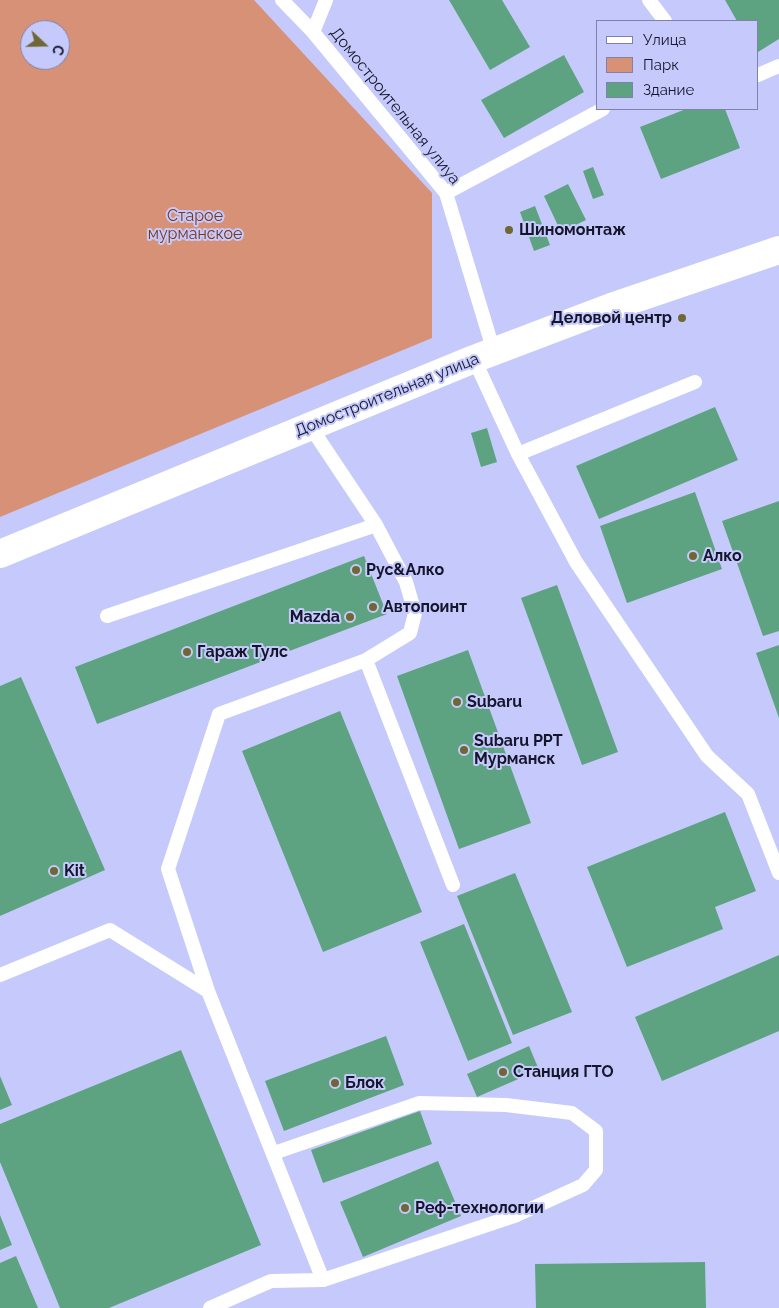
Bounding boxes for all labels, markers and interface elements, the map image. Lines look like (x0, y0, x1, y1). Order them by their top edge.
north arrow (20, 20, 70, 70)
legend (596, 20, 759, 110)
street label: Домостроительная улиуа (326, 24, 464, 188)
text: Улица (643, 31, 687, 49)
text: С (49, 43, 67, 57)
text: Парк (643, 56, 679, 74)
text: Здание (643, 81, 694, 99)
park label: Старое мурманское (148, 206, 242, 244)
place label: Шиномонтаж (519, 220, 626, 240)
marker: Шиномонтаж (503, 224, 515, 236)
place label: Деловой центр (551, 308, 672, 328)
marker: Деловой центр (676, 312, 688, 324)
street label: Домостроительная улица (292, 349, 482, 441)
place label: Алко (703, 546, 742, 566)
marker: Алко (687, 550, 699, 562)
place label: Рус&Алко (366, 560, 444, 580)
marker: Рус&Алко (350, 564, 362, 576)
place label: Автопоинт (383, 597, 467, 617)
marker: Автопоинт (367, 601, 379, 613)
place label: Mazda (290, 607, 340, 627)
marker: Mazda (344, 611, 356, 623)
place label: Гараж Тулс (197, 642, 288, 662)
marker: Гараж Тулс (181, 646, 193, 658)
place label: Subaru (467, 692, 522, 712)
marker: Subaru (451, 696, 463, 708)
place label: Subaru РРТ Мурманск (474, 731, 563, 769)
marker: Subaru РРТ Мурманск (458, 744, 470, 756)
place label: Kit (64, 861, 85, 881)
marker: Kit (48, 865, 60, 877)
place label: Станция ГТО (513, 1062, 613, 1082)
marker: Станция ГТО (497, 1066, 509, 1078)
place label: Блок (345, 1073, 384, 1093)
marker: Блок (329, 1077, 341, 1089)
place label: Реф-технологии (415, 1198, 544, 1218)
marker: Реф-технологии (399, 1202, 411, 1214)

